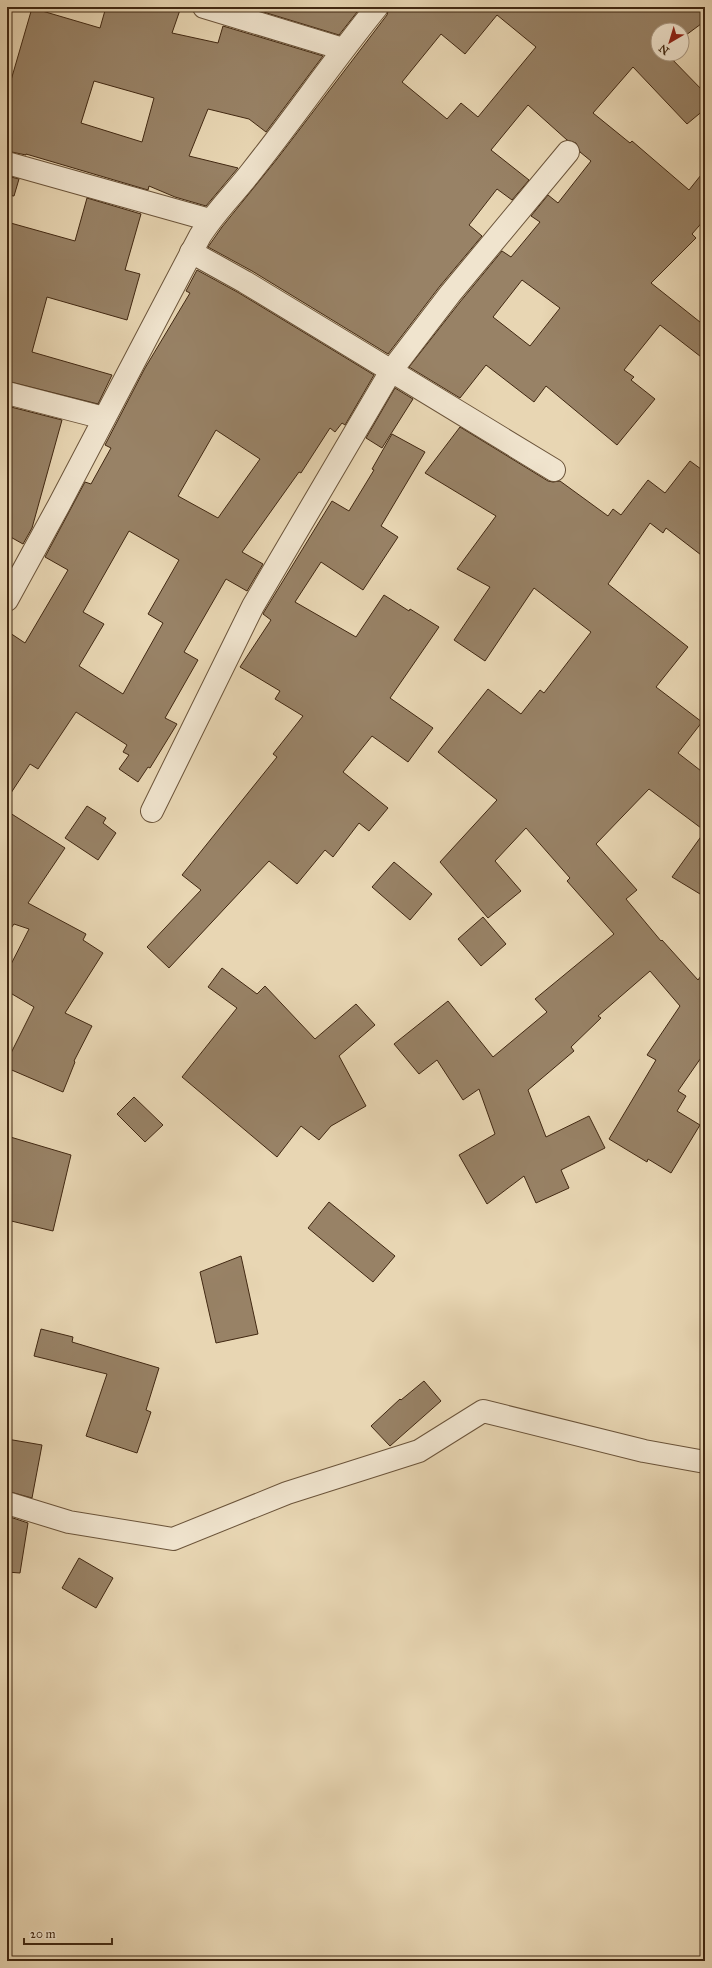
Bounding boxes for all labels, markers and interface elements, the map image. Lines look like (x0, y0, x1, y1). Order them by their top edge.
north arrow (650, 22, 690, 62)
text: N (656, 41, 672, 57)
scale bar (24, 1920, 112, 1946)
text: 20 m (30, 1927, 56, 1941)

